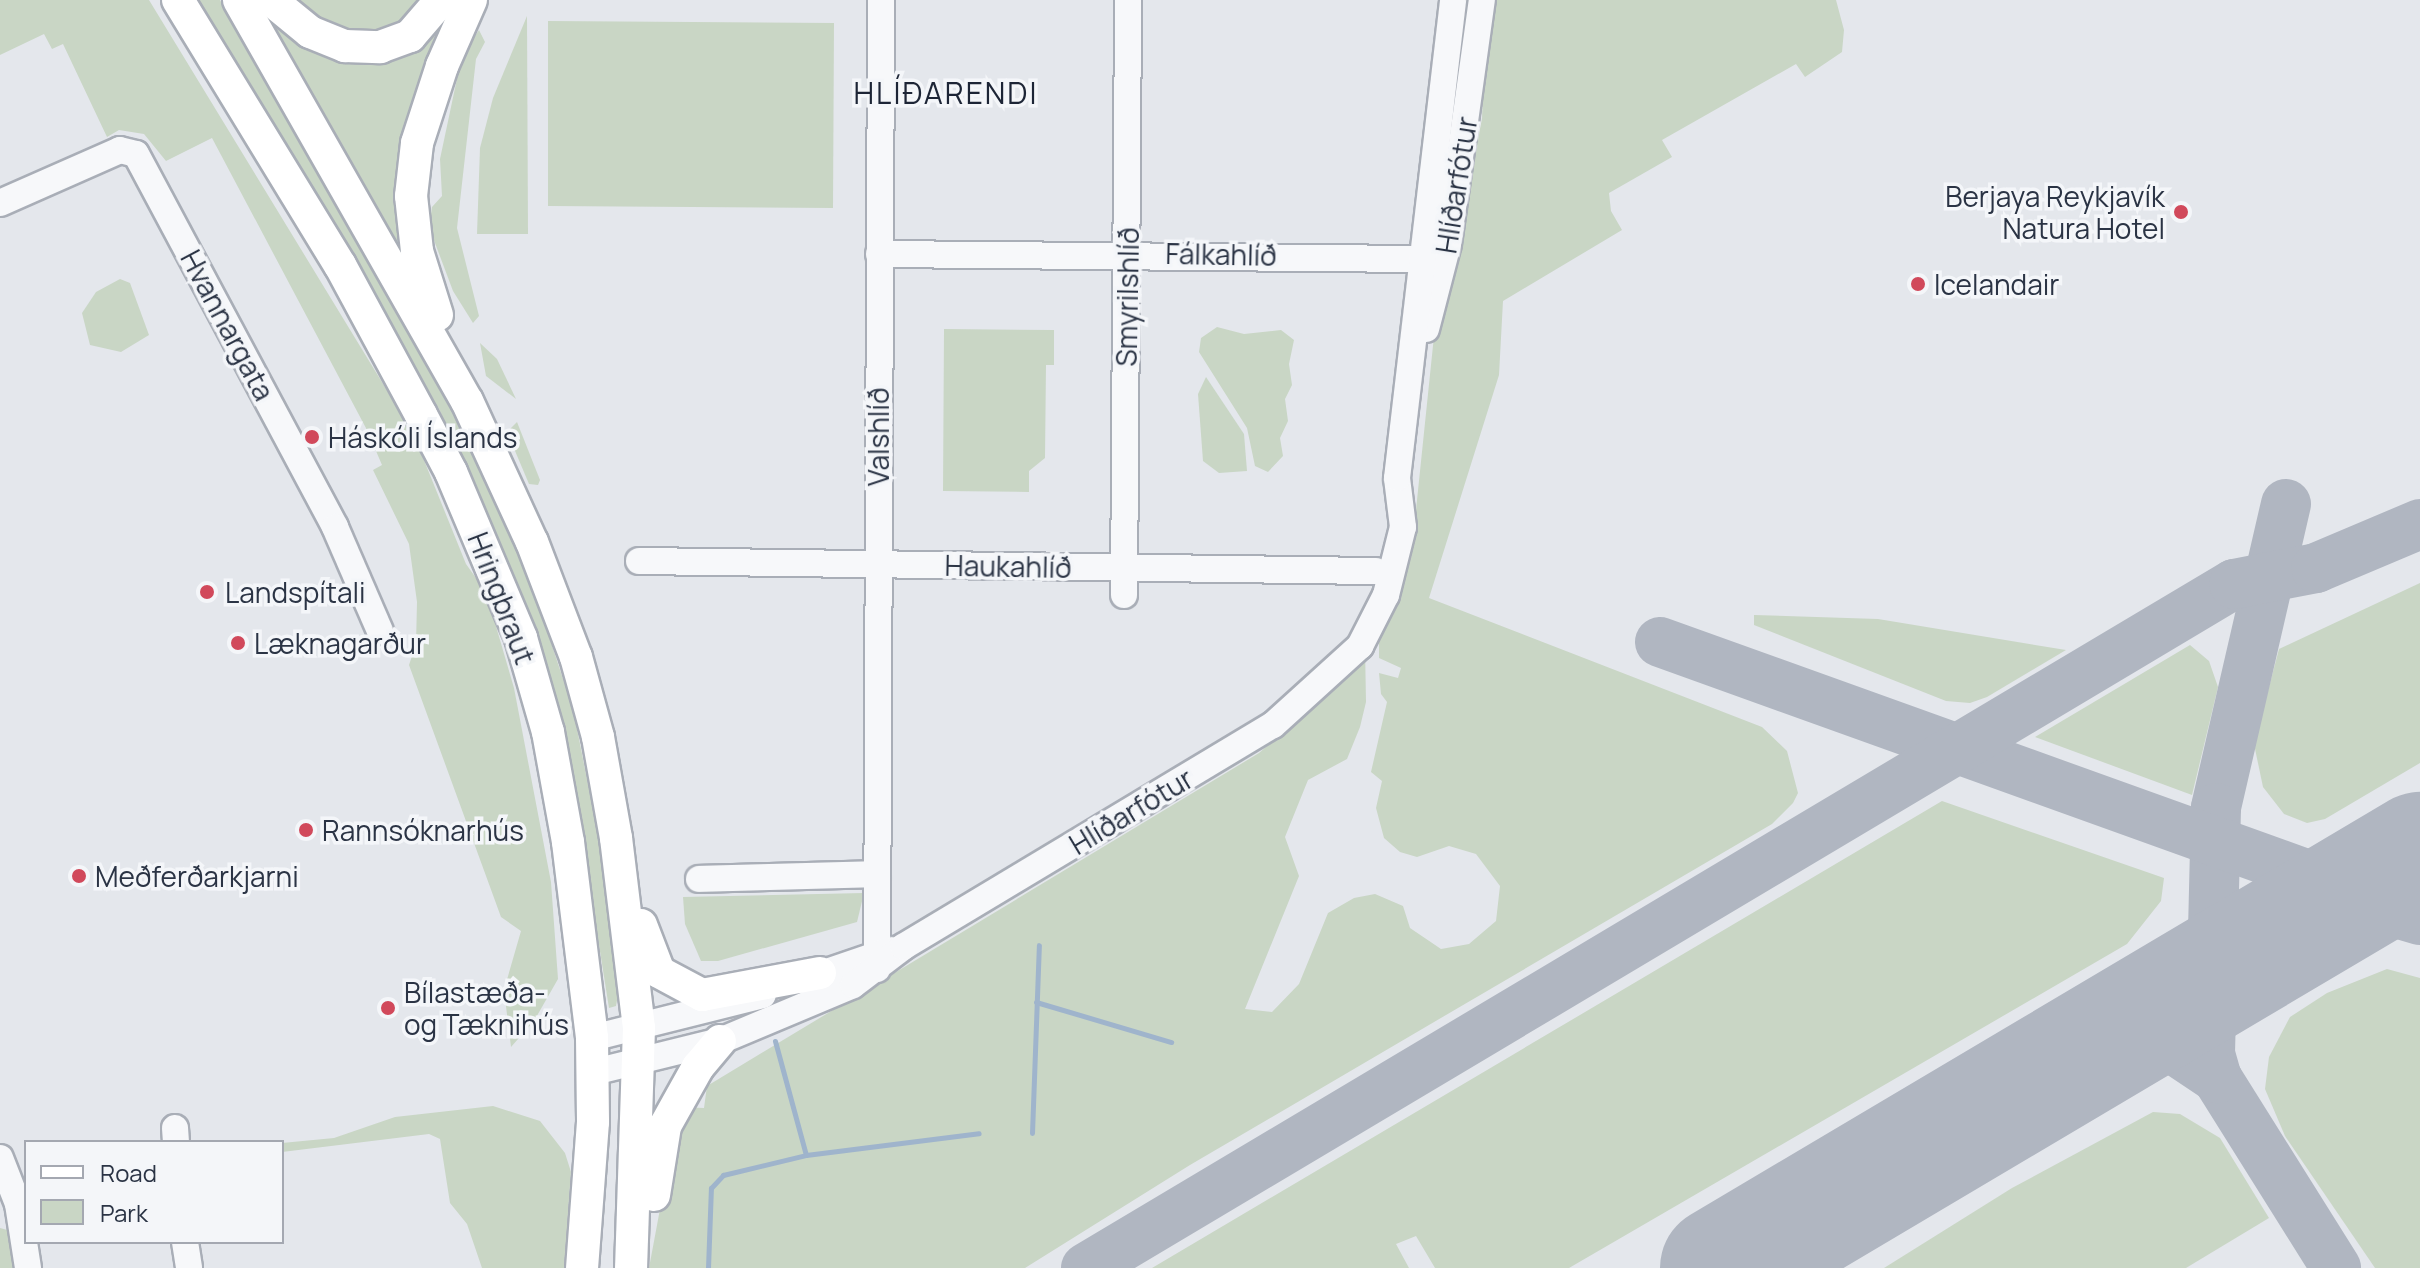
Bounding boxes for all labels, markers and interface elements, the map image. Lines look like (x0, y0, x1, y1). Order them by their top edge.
district label: HLÍÐARENDI (854, 75, 1038, 111)
street label: Hlíðarfótur (1429, 114, 1483, 256)
place label: Berjaya Reykjavík Natura Hotel (1945, 179, 2165, 245)
marker: Berjaya Reykjavík Natura Hotel (2172, 203, 2190, 221)
street label: Smyrilshlíð (1109, 227, 1145, 367)
street label: Fálkahlíð (1165, 236, 1277, 272)
street label: Hvannargata (174, 244, 282, 406)
place label: Icelandair (1934, 267, 2059, 301)
marker: Icelandair (1909, 275, 1927, 293)
street label: Valshlíð (861, 388, 895, 486)
place label: Háskóli Íslands (328, 420, 517, 454)
marker: Háskóli Íslands (303, 428, 321, 446)
street label: Hringbraut (461, 527, 543, 669)
street label: Haukahlíð (944, 548, 1072, 584)
place label: Landspítali (225, 575, 366, 609)
marker: Landspítali (196, 581, 218, 603)
place label: Læknagarður (254, 626, 426, 660)
marker: Læknagarður (229, 634, 247, 652)
street label: Hlíðarfótur (1063, 761, 1199, 861)
place label: Rannsóknarhús (322, 813, 524, 847)
marker: Rannsóknarhús (297, 821, 315, 839)
place label: Meðferðarkjarni (95, 859, 299, 893)
marker: Meðferðarkjarni (70, 867, 88, 885)
place label: Bílastæða- og Tæknihús (404, 975, 569, 1041)
marker: Bílastæða- og Tæknihús (379, 999, 397, 1017)
legend (24, 1140, 284, 1244)
text: Road (100, 1156, 157, 1189)
text: Park (100, 1196, 148, 1229)

